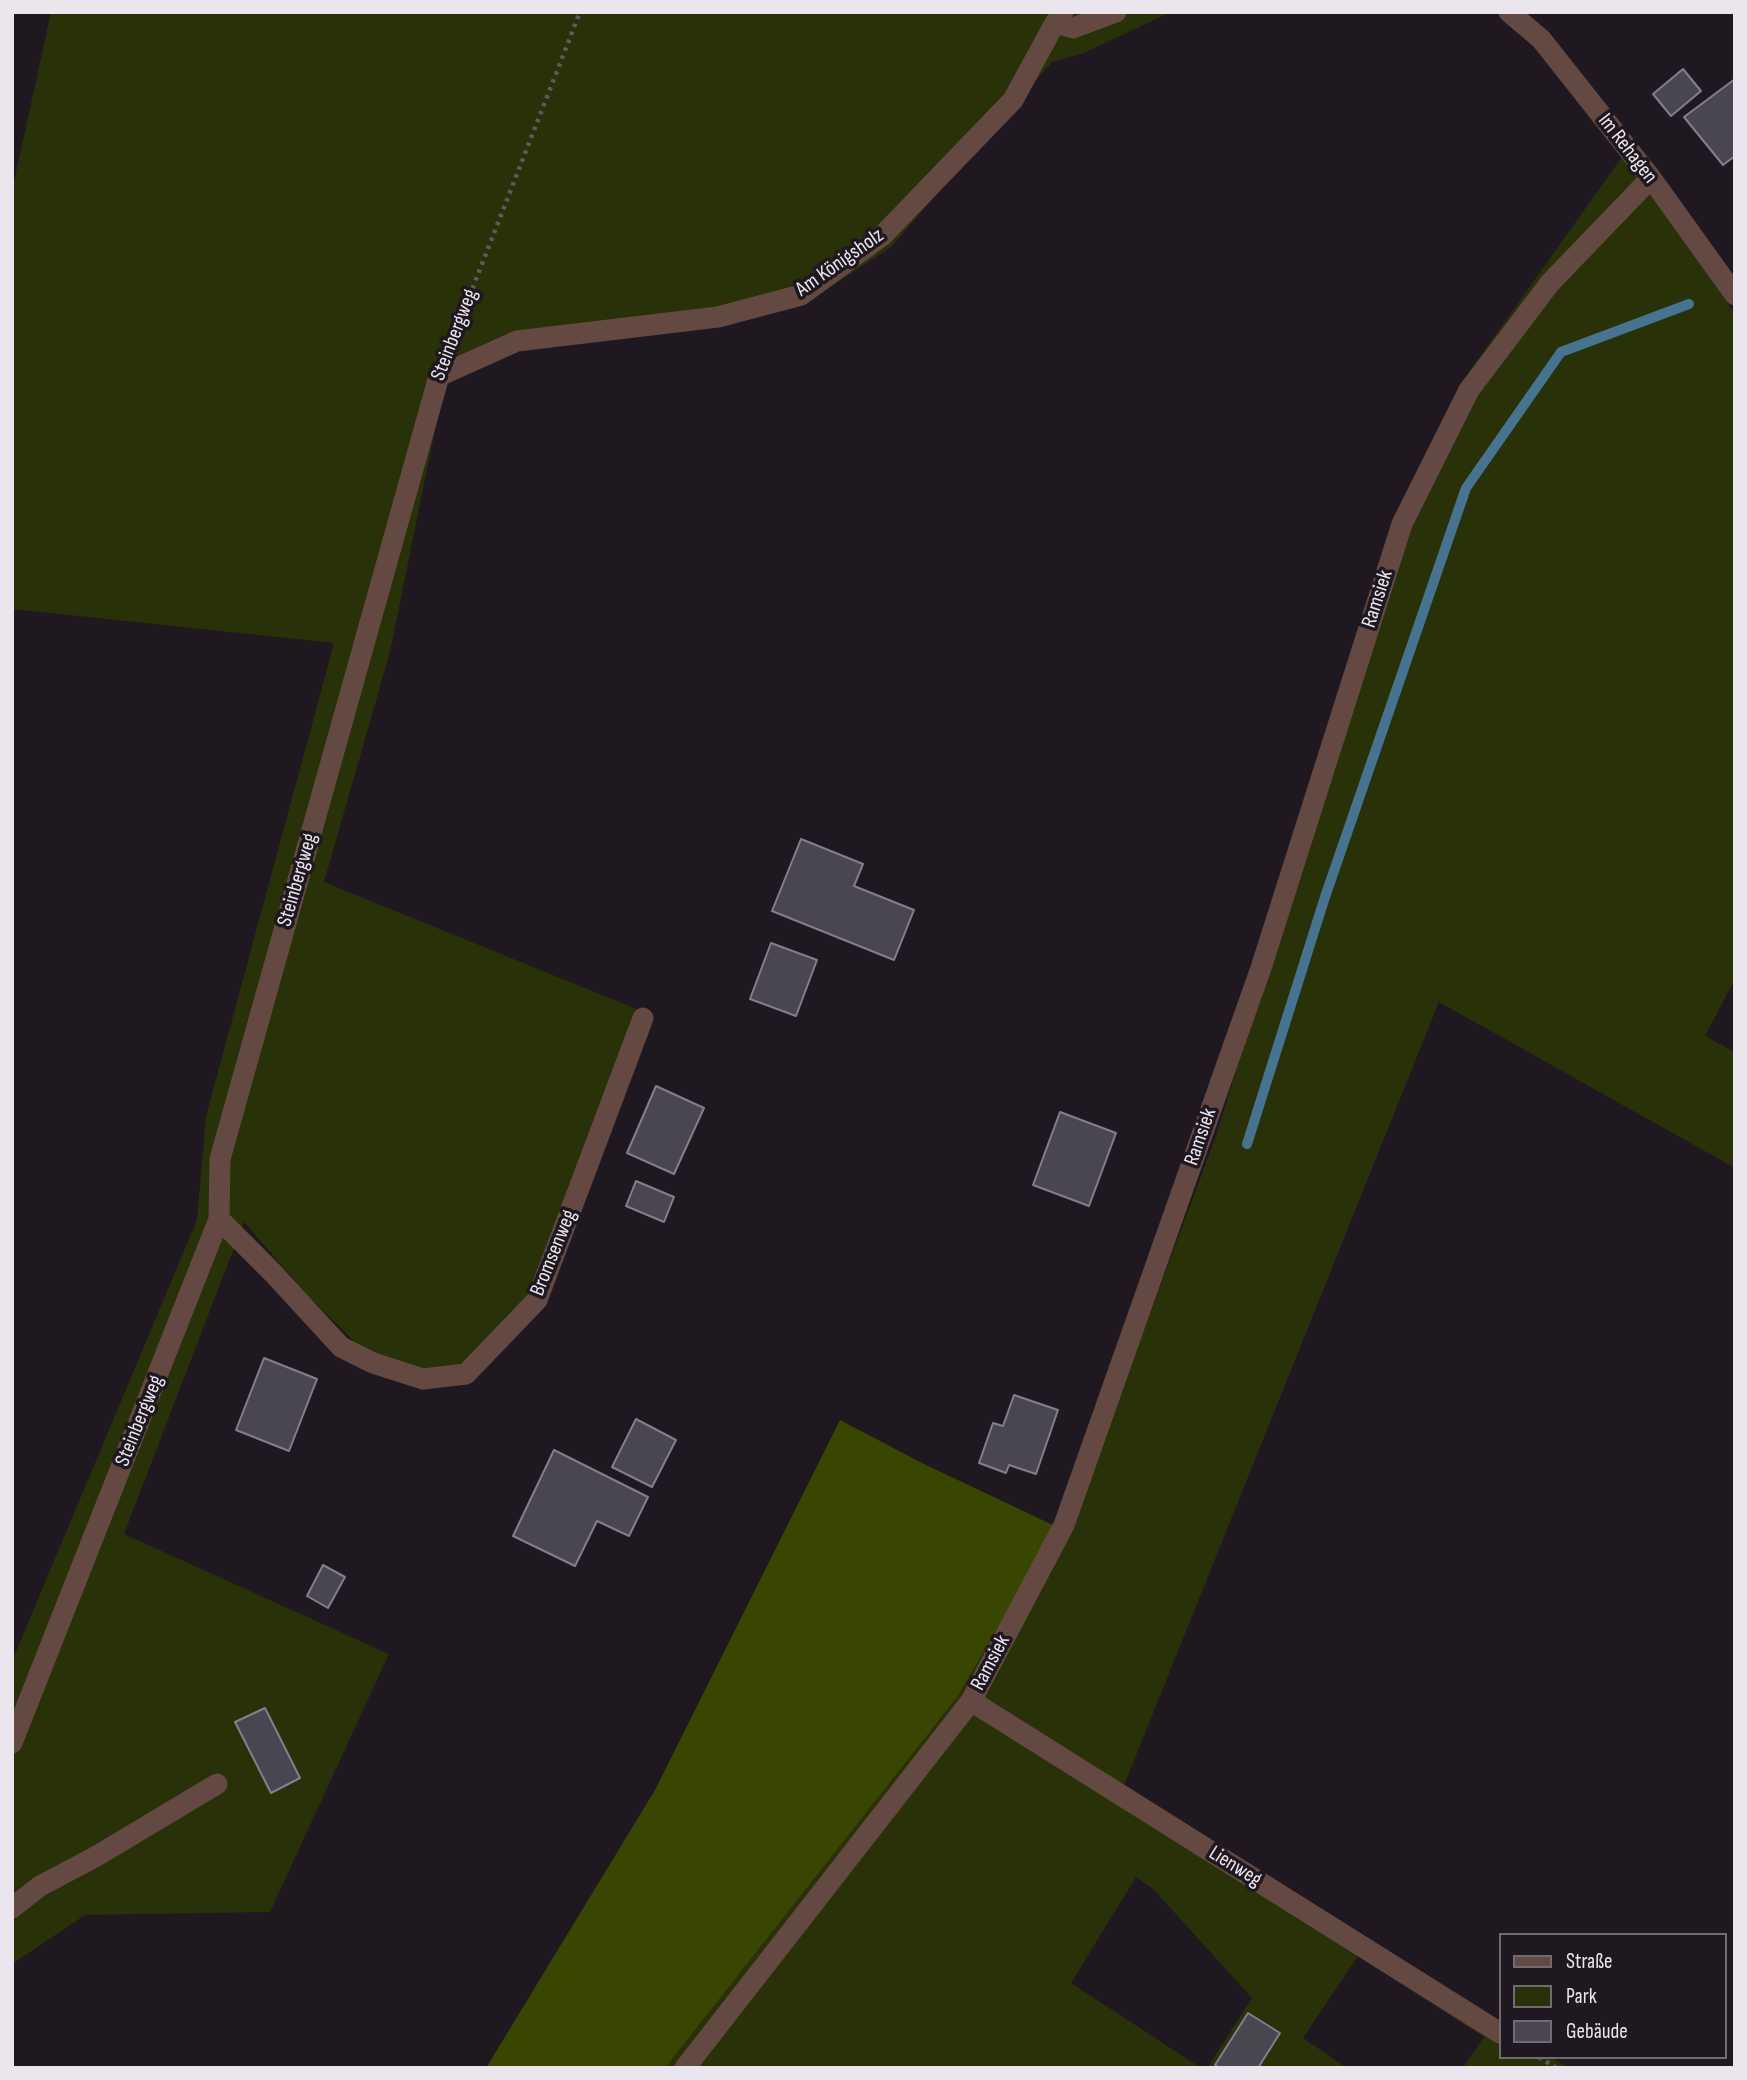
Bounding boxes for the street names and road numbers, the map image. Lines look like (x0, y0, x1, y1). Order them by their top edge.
street label: Im Rehagen (1592, 109, 1662, 189)
street label: Am Königsholz (791, 223, 889, 303)
street label: Steinbergweg (426, 286, 484, 384)
street label: Ramsiek (1357, 567, 1399, 631)
street label: Steinbergweg (273, 830, 323, 930)
street label: Ramsiek (1179, 1105, 1223, 1169)
street label: Bromsenweg (525, 1206, 583, 1300)
street label: Steinbergweg (110, 1372, 170, 1470)
street label: Ramsiek (966, 1631, 1016, 1695)
street label: Lienweg (1204, 1841, 1266, 1893)

